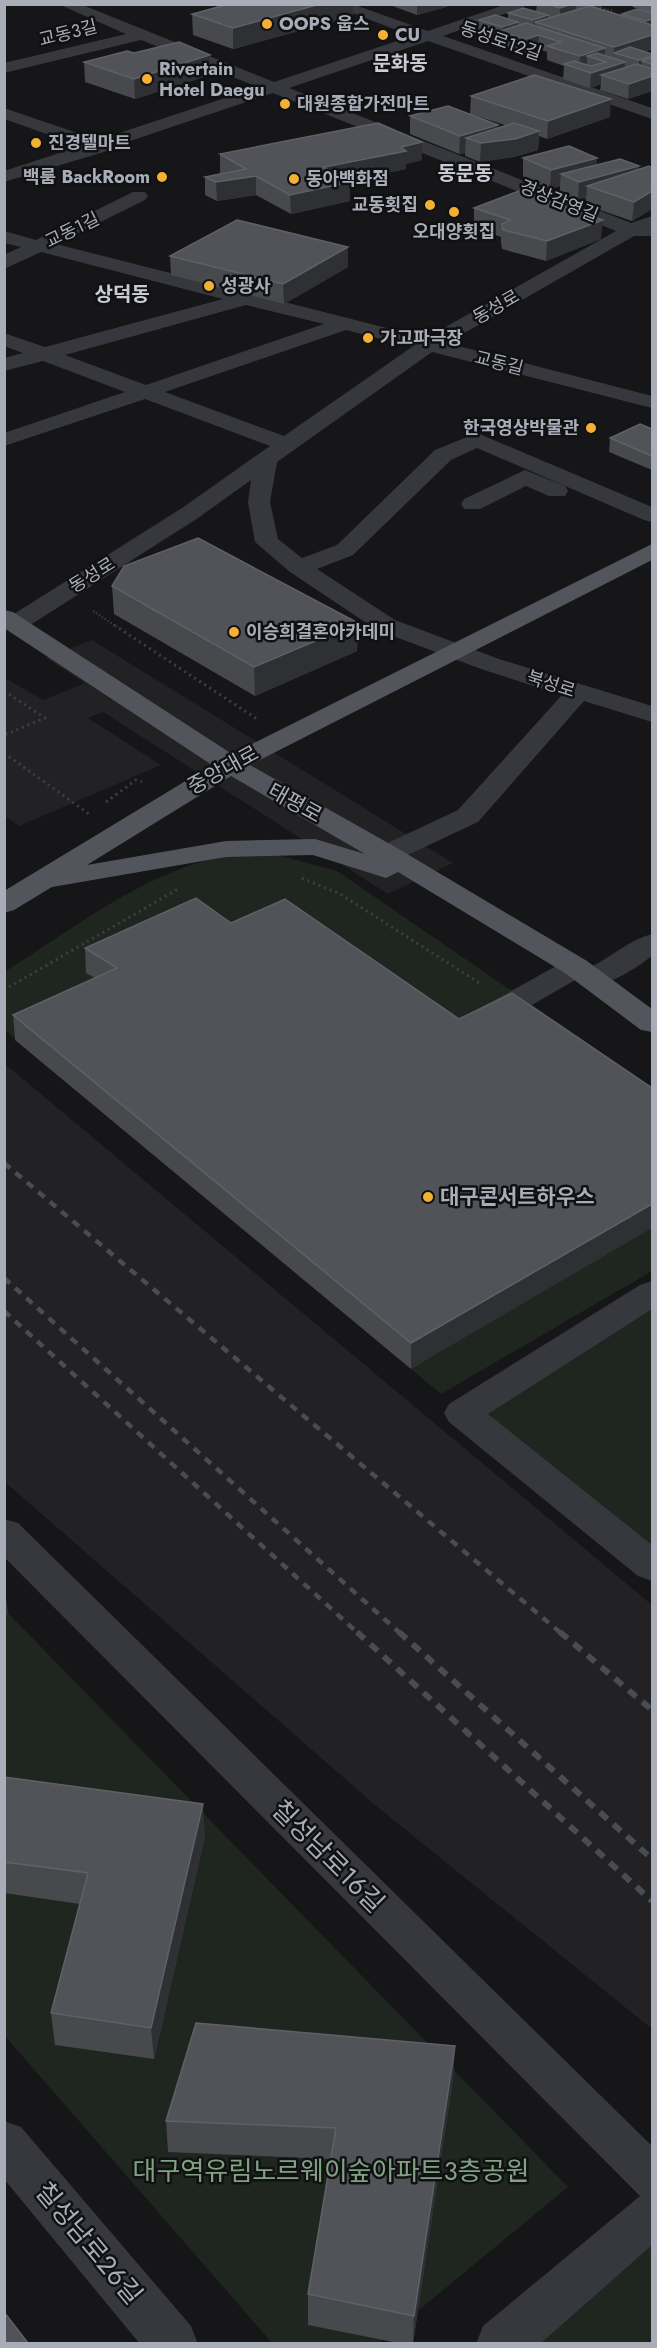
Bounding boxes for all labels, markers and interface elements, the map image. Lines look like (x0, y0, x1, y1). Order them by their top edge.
place label: OOPS 웁스 (279, 11, 370, 37)
street label: 교동3길 (36, 13, 100, 53)
street label: 동성로12길 (457, 15, 545, 67)
marker: OOPS 웁스 (260, 17, 274, 31)
place label: CU (395, 22, 420, 48)
marker: CU (376, 28, 390, 42)
district label: 문화동 (372, 49, 428, 78)
place label: Rivertain Hotel Daegu (159, 56, 265, 103)
marker: Rivertain Hotel Daegu (140, 72, 154, 86)
place label: 대원종합가전마트 (297, 91, 429, 117)
marker: 대원종합가전마트 (278, 97, 292, 111)
place label: 진경텔마트 (48, 130, 131, 156)
marker: 진경텔마트 (29, 136, 43, 150)
district label: 동문동 (437, 159, 493, 188)
place label: 백룸 BackRoom (23, 164, 150, 190)
place label: 동아백화점 (306, 166, 389, 192)
marker: 백룸 BackRoom (155, 170, 169, 184)
marker: 동아백화점 (287, 172, 301, 186)
street label: 경상감영길 (516, 173, 602, 229)
place label: 교동횟집 (352, 192, 418, 218)
marker: 교동횟집 (423, 198, 437, 212)
marker: 오대양횟집 (447, 205, 461, 219)
street label: 교동1길 (40, 206, 104, 254)
place label: 오대양횟집 (413, 219, 495, 245)
place label: 성광사 (221, 273, 271, 299)
marker: 성광사 (202, 279, 216, 293)
district label: 상덕동 (94, 280, 150, 309)
street label: 동성로 (468, 283, 524, 331)
place label: 가고파극장 (380, 325, 463, 351)
marker: 가고파극장 (361, 331, 375, 345)
street label: 교동길 (472, 344, 526, 382)
place label: 한국영상박물관 (463, 415, 579, 441)
marker: 한국영상박물관 (584, 421, 598, 435)
street label: 동성로 (64, 551, 120, 599)
place label: 이승희결혼아카데미 (246, 619, 395, 645)
marker: 이승희결혼아카데미 (227, 625, 241, 639)
street label: 북성로 (523, 664, 579, 704)
street label: 중앙대로 (182, 738, 264, 802)
street label: 태평로 (262, 776, 328, 830)
place label: 대구콘서트하우스 (440, 1182, 595, 1212)
marker: 대구콘서트하우스 (421, 1190, 435, 1204)
street label: 칠성남로16길 (263, 1791, 393, 1921)
park label: 대구역유림노르웨이숲아파트3층공원 (133, 2152, 529, 2190)
street label: 칠성남로26길 (26, 2174, 152, 2312)

